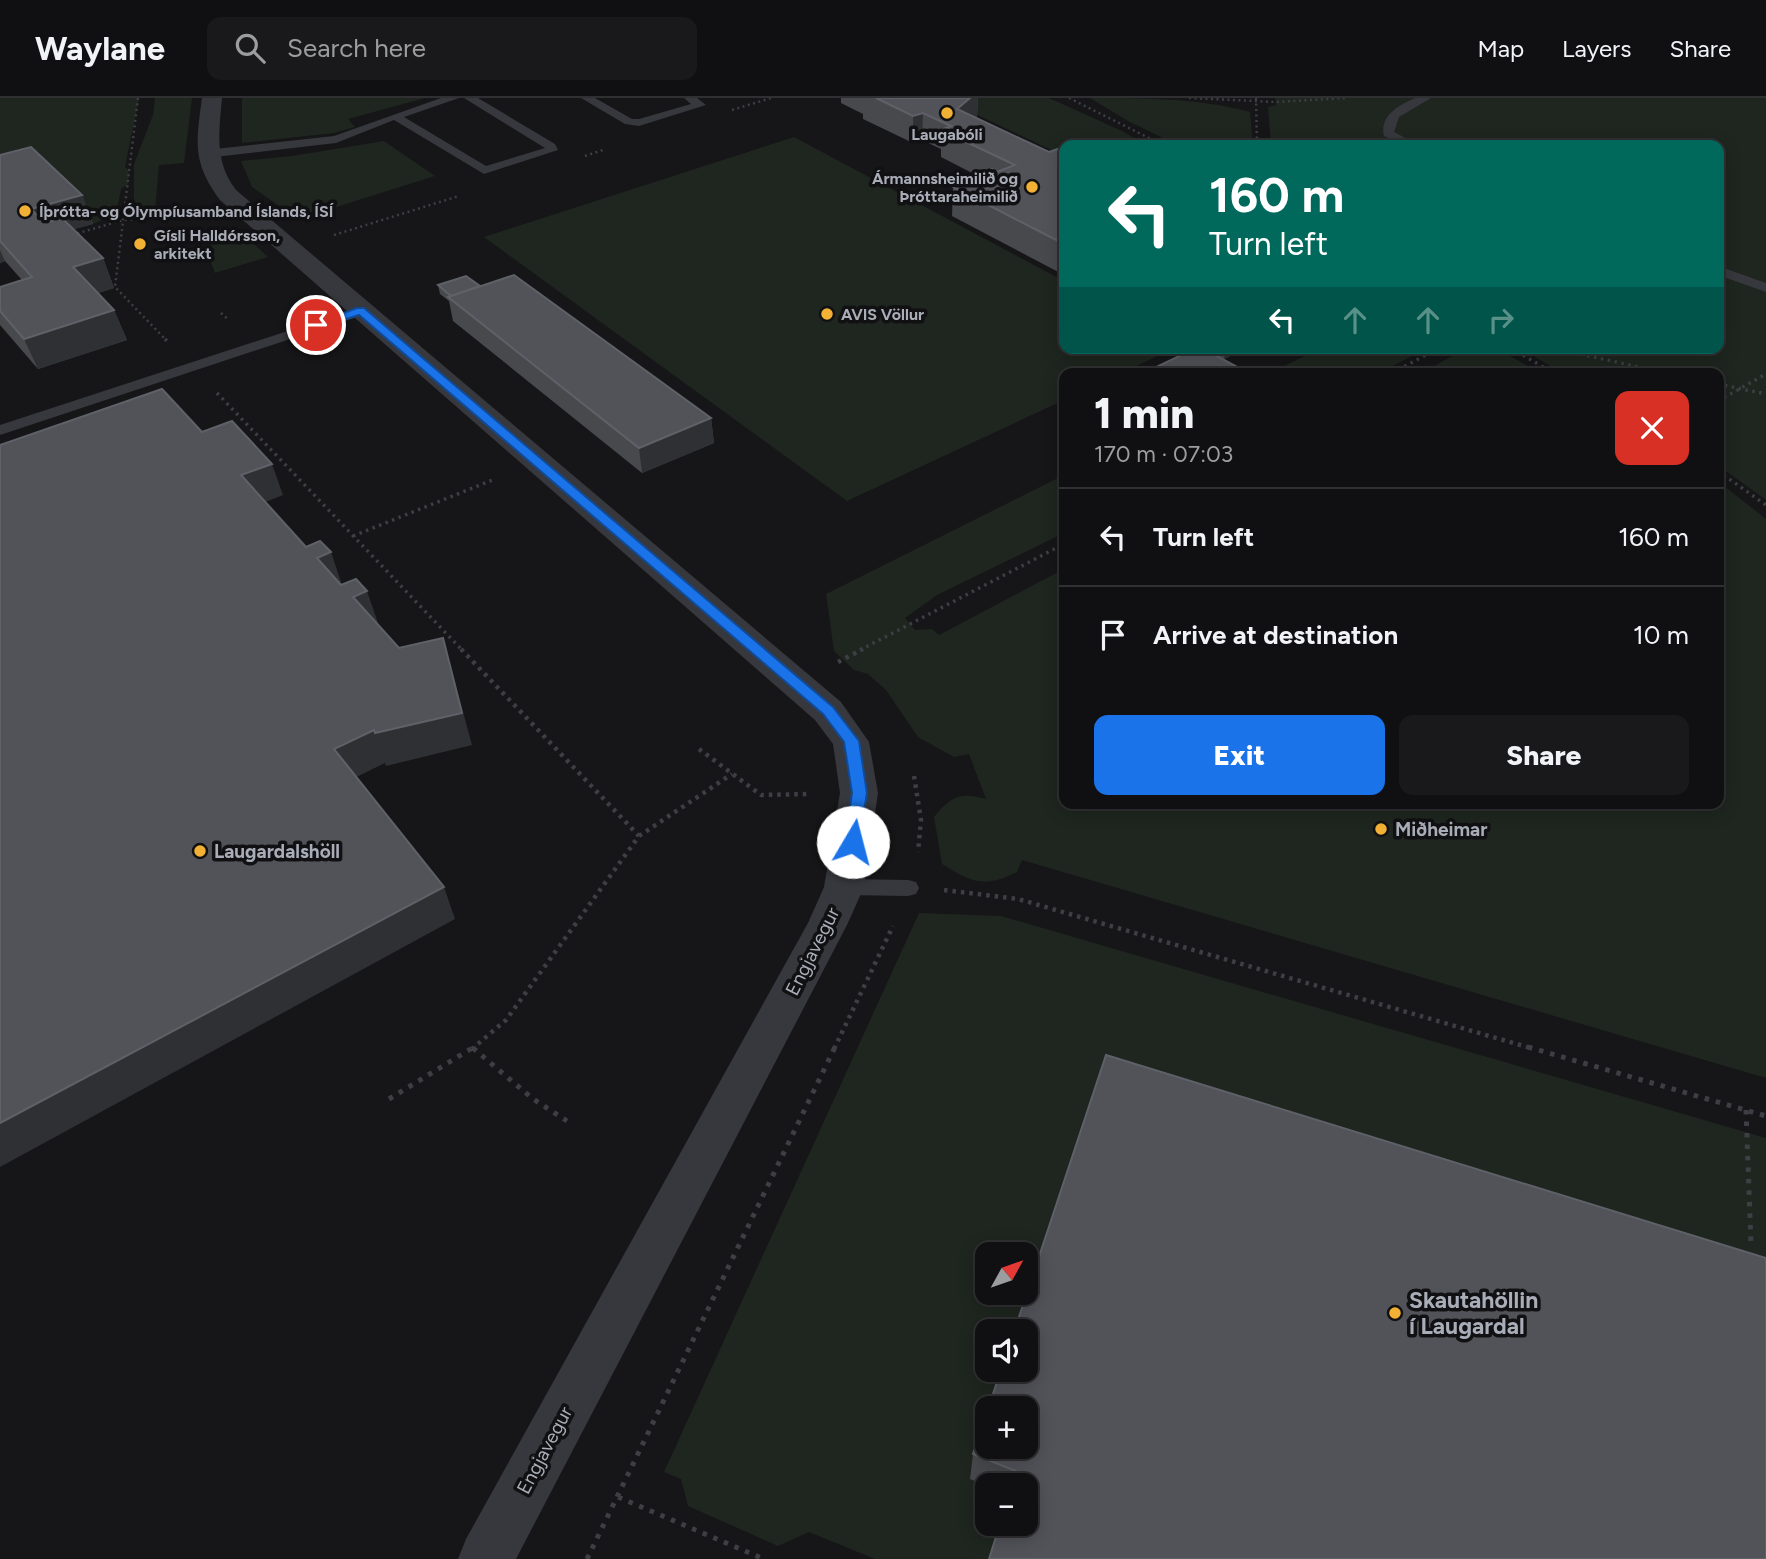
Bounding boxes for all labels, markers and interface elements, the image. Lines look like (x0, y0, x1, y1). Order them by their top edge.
search box (207, 17, 697, 80)
text: Waylane (35, 29, 165, 68)
icon: search (231, 29, 269, 67)
text: Search here (287, 32, 426, 64)
text: Map (1477, 34, 1524, 63)
text: Layers (1562, 34, 1631, 63)
text: Share (1669, 34, 1731, 63)
marker: Laugabóli (939, 105, 955, 121)
place label: Laugabóli (911, 125, 983, 144)
text: 160 m (1209, 165, 1344, 224)
icon: left (1094, 168, 1185, 259)
place label: Ármannsheimilið og Þróttaraheimilið (872, 169, 1018, 206)
marker: Ármannsheimilið og Þróttaraheimilið (1024, 179, 1040, 195)
place label: Íþrótta- og Ólympíusamband Íslands, ÍSÍ (39, 202, 335, 221)
marker: Íþrótta- og Ólympíusamband Íslands, ÍSÍ (17, 203, 33, 219)
text: Turn left (1209, 225, 1328, 263)
place label: Gísli Halldórsson, arkitekt (154, 226, 280, 263)
marker: Gísli Halldórsson, arkitekt (132, 236, 148, 252)
pin (286, 295, 346, 355)
icon: left (1263, 301, 1301, 339)
icon: ahead (1336, 301, 1374, 339)
icon: ahead (1409, 301, 1447, 339)
icon: right (1482, 301, 1520, 339)
place label: AVIS Völlur (841, 305, 924, 324)
icon: arrive (297, 306, 335, 344)
marker: AVIS Völlur (819, 306, 835, 322)
text: 1 min (1094, 388, 1194, 439)
button: close (1615, 391, 1689, 465)
text: 170 m · 07:03 (1094, 440, 1233, 468)
icon: left (1094, 518, 1132, 556)
text: Turn left (1153, 521, 1254, 553)
text: 160 m (1618, 521, 1689, 553)
icon: arrive (1094, 616, 1132, 654)
text: Arrive at destination (1153, 619, 1398, 651)
text: 10 m (1633, 619, 1689, 651)
button: Exit (1094, 715, 1385, 795)
button: Share (1399, 715, 1689, 795)
position arrow (816, 805, 890, 879)
place label: Miðheimar (1395, 818, 1487, 841)
marker: Miðheimar (1373, 821, 1389, 837)
place label: Laugardalshöll (214, 840, 340, 863)
marker: Laugardalshöll (192, 843, 208, 859)
street label: Engjavegur (780, 903, 845, 999)
north arrow (975, 1242, 1038, 1306)
map controls (975, 1242, 1038, 1536)
place label: Skautahöllin í Laugardal (1409, 1286, 1538, 1340)
marker: Skautahöllin í Laugardal (1387, 1305, 1403, 1321)
button: sound (975, 1319, 1038, 1382)
button: + (975, 1396, 1038, 1459)
street label: Engjavegur (512, 1402, 577, 1498)
button: − (975, 1473, 1038, 1536)

